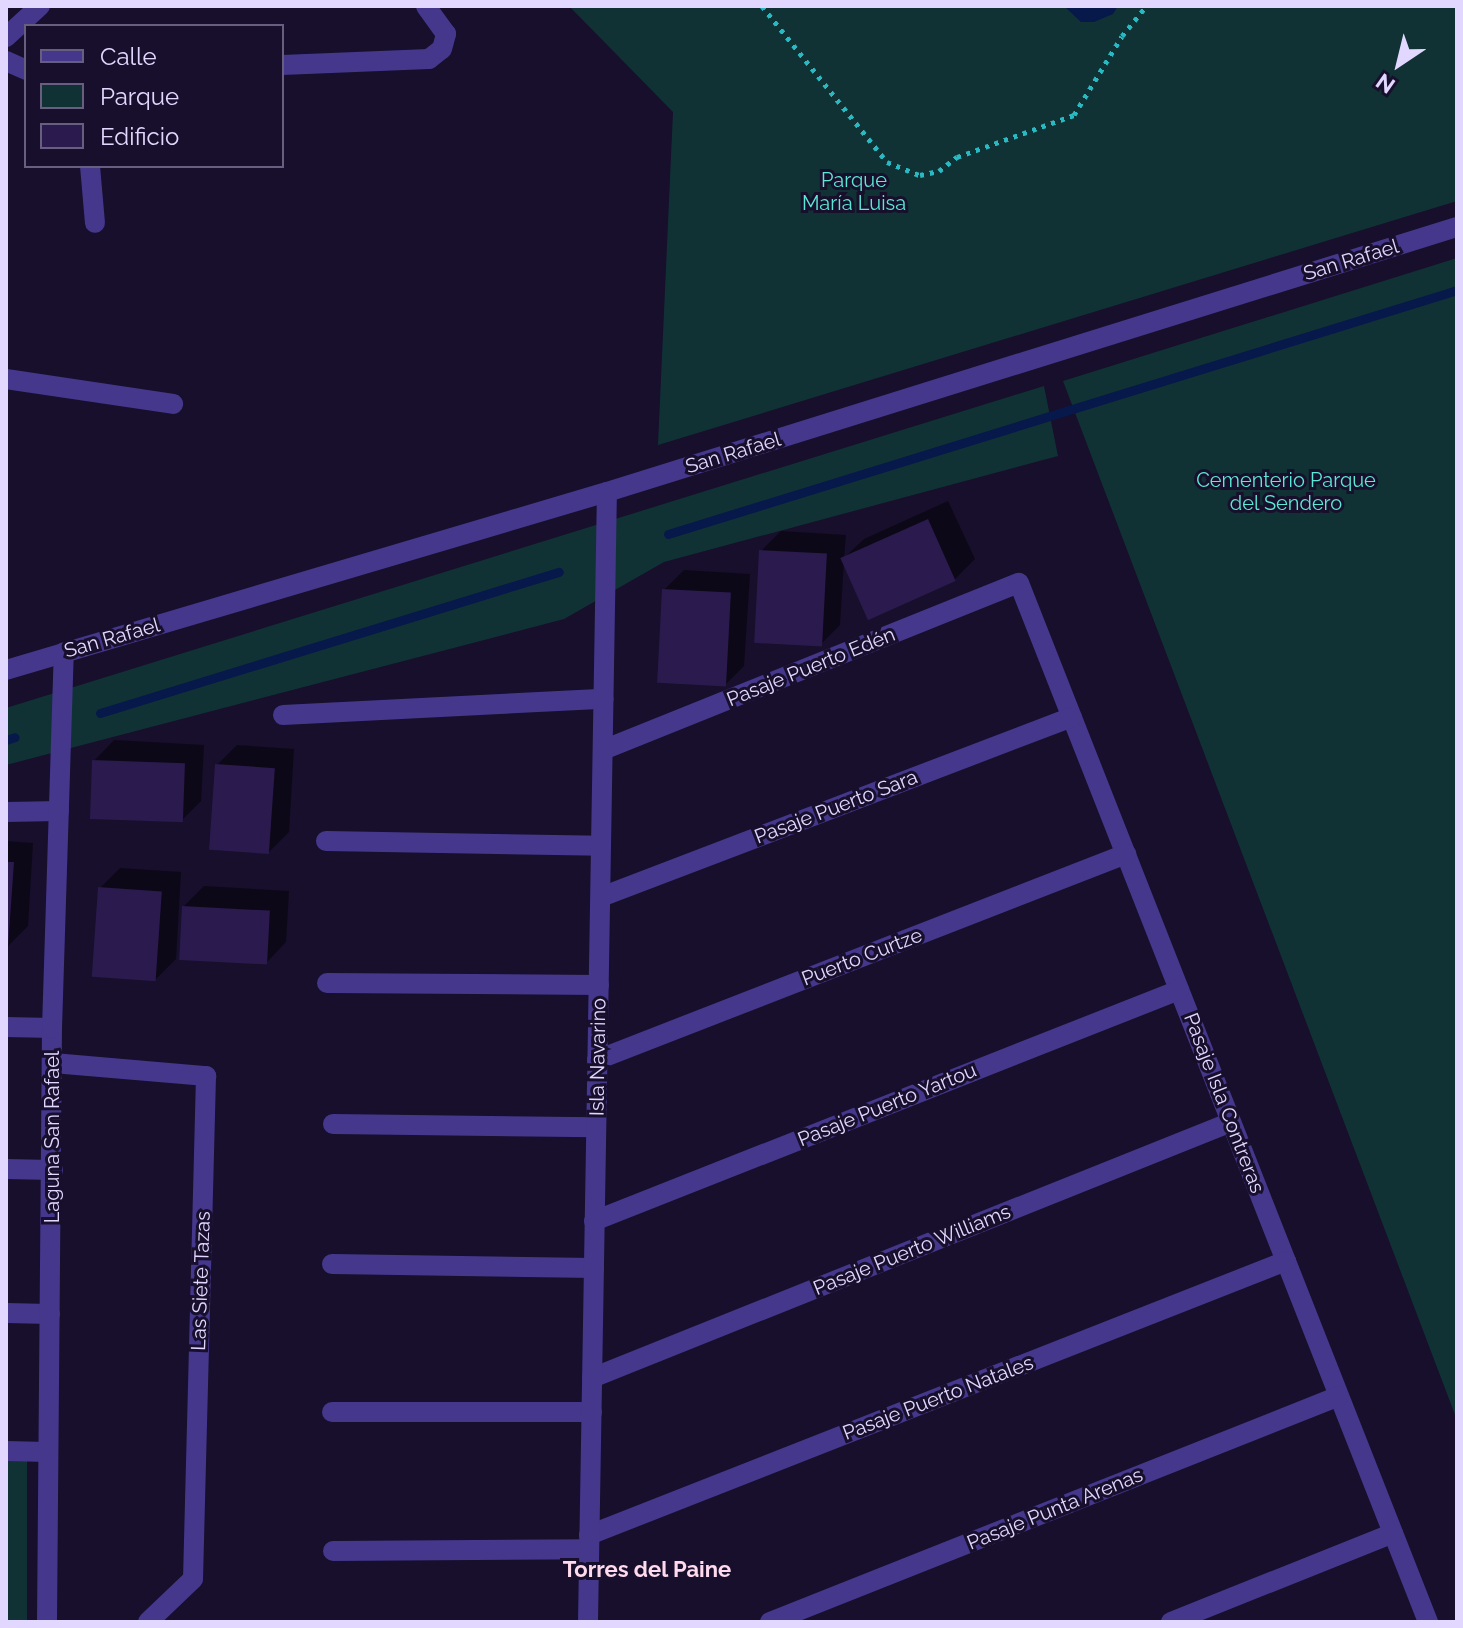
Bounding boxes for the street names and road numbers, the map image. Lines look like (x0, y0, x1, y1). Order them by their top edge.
street label: San Rafael (1301, 234, 1401, 286)
street label: San Rafael (683, 427, 783, 479)
street label: San Rafael (62, 613, 162, 663)
street label: Pasaje Puerto Edén (723, 622, 899, 712)
street label: Pasaje Puerto Sara (751, 765, 921, 849)
street label: Puerto Curtze (798, 923, 926, 991)
street label: Isla Navarino (585, 998, 611, 1116)
street label: Pasaje Isla Contreras (1179, 1010, 1269, 1196)
street label: Laguna San Rafael (40, 1051, 64, 1223)
street label: Pasaje Puerto Yartou (794, 1058, 980, 1152)
street label: Pasaje Puerto Williams (810, 1199, 1014, 1301)
street label: Las Siete Tazas (187, 1211, 215, 1351)
street label: Pasaje Puerto Natales (839, 1351, 1037, 1445)
street label: Pasaje Punta Arenas (963, 1463, 1147, 1555)

